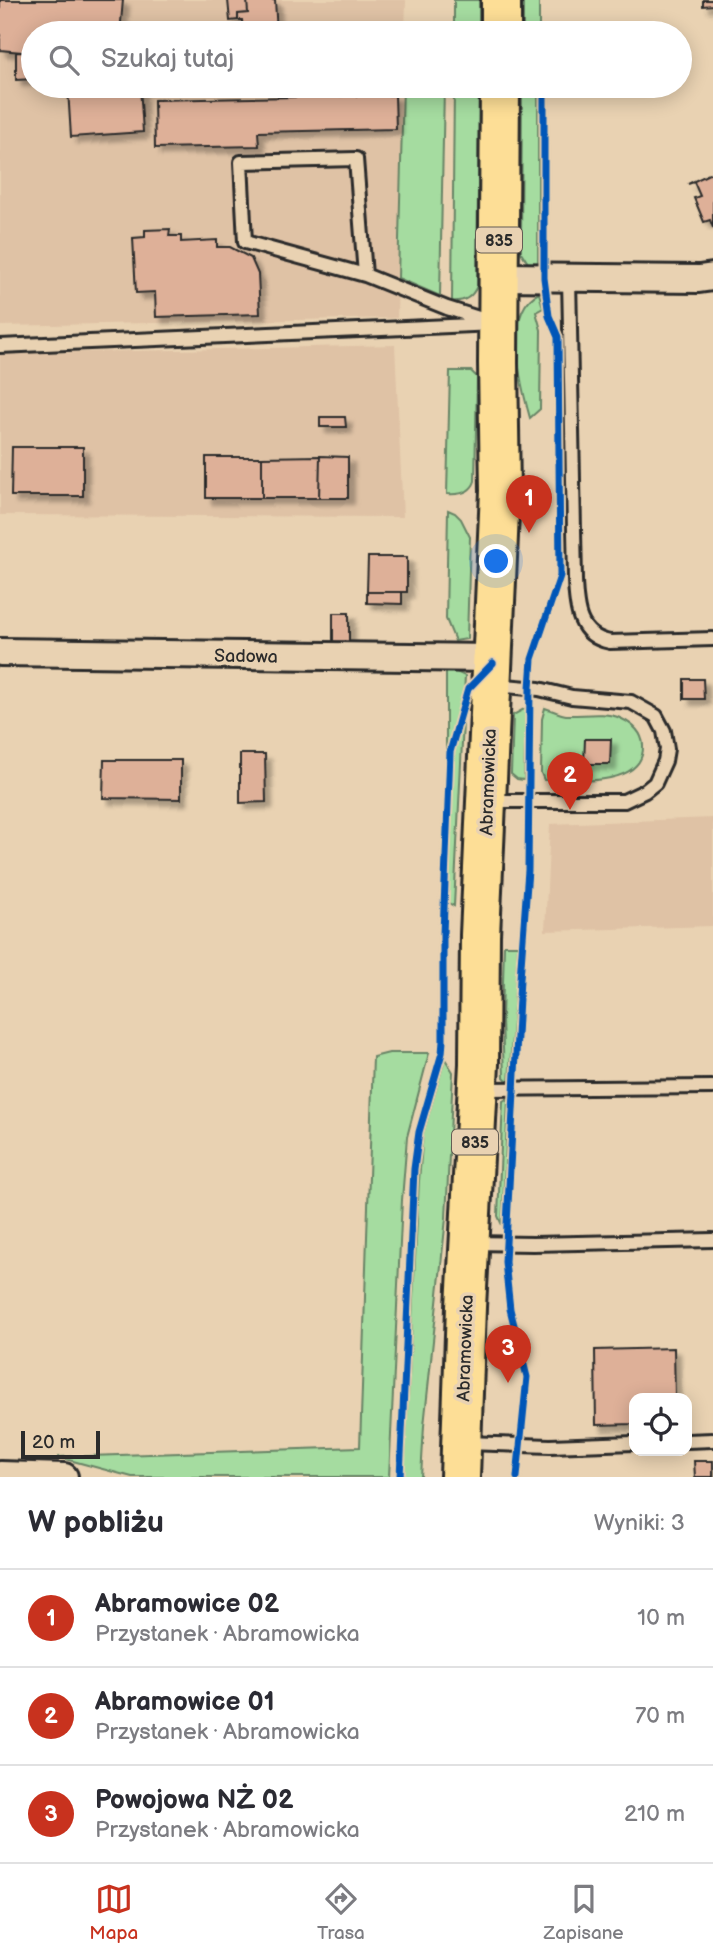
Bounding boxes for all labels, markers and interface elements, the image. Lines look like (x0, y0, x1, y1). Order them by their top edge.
search box (21, 21, 692, 98)
icon: search (45, 41, 83, 79)
text: Szukaj tutaj (101, 44, 234, 75)
road number: 835 (476, 228, 522, 252)
pin: 1 (506, 475, 552, 533)
your location (479, 544, 513, 578)
street label: Sadowa (214, 645, 278, 668)
street label: Abramowicka (476, 728, 501, 836)
pin: 2 (547, 752, 593, 810)
road number: 835 (452, 1130, 498, 1154)
street label: Abramowicka (453, 1294, 478, 1402)
pin: 3 (485, 1325, 531, 1383)
map controls (629, 1393, 692, 1456)
button: locate (629, 1393, 692, 1456)
scale bar (21, 1428, 100, 1460)
text: 20 m (32, 1431, 75, 1454)
text: W pobliżu (28, 1505, 164, 1541)
text: Wyniki: 3 (594, 1509, 685, 1537)
text: Abramowice 02 (95, 1589, 279, 1620)
text: 1 (46, 1604, 56, 1632)
text: 10 m (637, 1604, 685, 1632)
text: Przystanek · Abramowicka (95, 1620, 360, 1648)
text: Abramowice 01 (95, 1687, 275, 1718)
text: 2 (44, 1702, 58, 1730)
text: 70 m (635, 1702, 685, 1730)
text: Przystanek · Abramowicka (95, 1718, 360, 1746)
text: Powojowa NŻ 02 (95, 1785, 294, 1816)
text: 3 (44, 1800, 58, 1828)
text: 210 m (624, 1800, 685, 1828)
text: Przystanek · Abramowicka (95, 1816, 360, 1844)
tab: Mapa (89, 1880, 138, 1945)
tab: Trasa (317, 1880, 365, 1945)
tab: Zapisane (544, 1880, 624, 1945)

